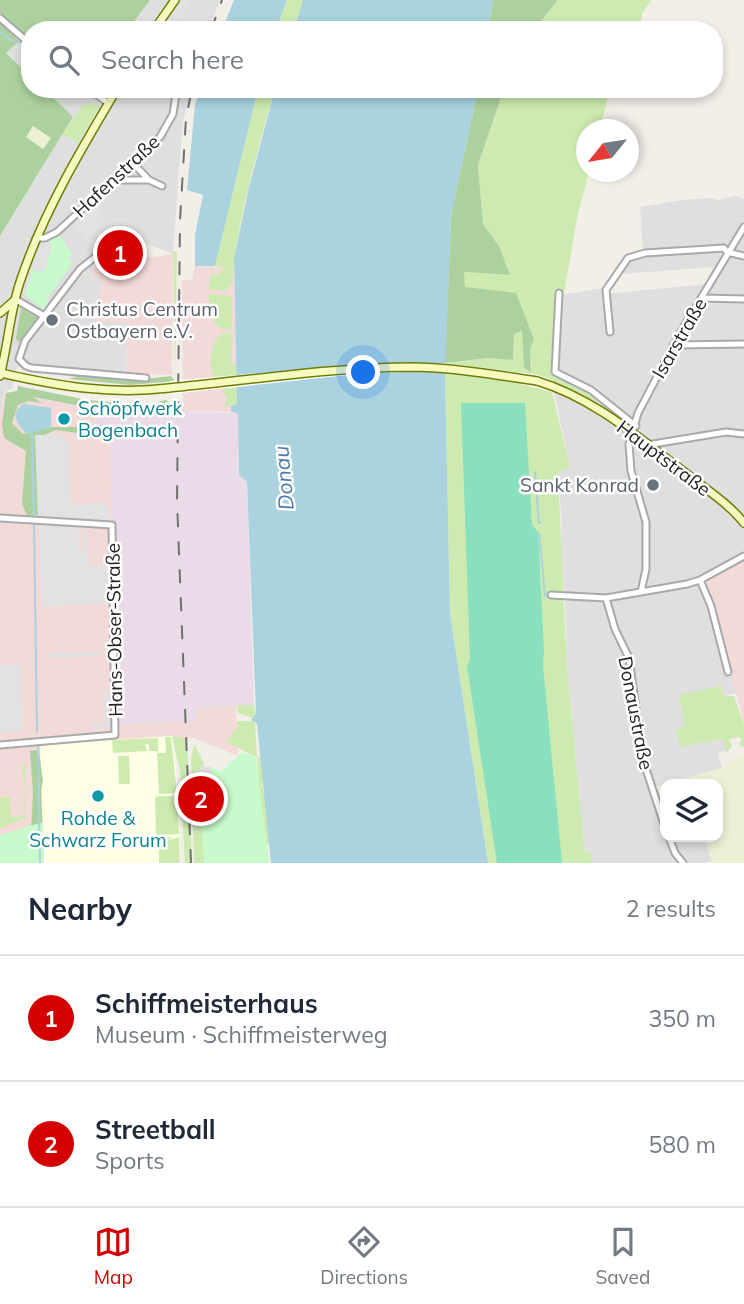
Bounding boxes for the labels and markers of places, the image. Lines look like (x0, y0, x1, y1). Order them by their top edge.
pin: 1 (97, 227, 143, 279)
place label: Christus Centrum Ostbayern e.V. (66, 297, 218, 343)
marker: Christus Centrum Ostbayern e.V. (44, 312, 60, 328)
place label: Schöpfwerk Bogenbach (78, 396, 182, 442)
marker: Schöpfwerk Bogenbach (56, 411, 72, 427)
place label: Sankt Konrad (520, 473, 639, 497)
marker: Sankt Konrad (645, 477, 661, 493)
pin: 2 (178, 773, 224, 825)
marker: Rohde & Schwarz Forum (90, 788, 106, 804)
place label: Rohde & Schwarz Forum (29, 806, 167, 852)

